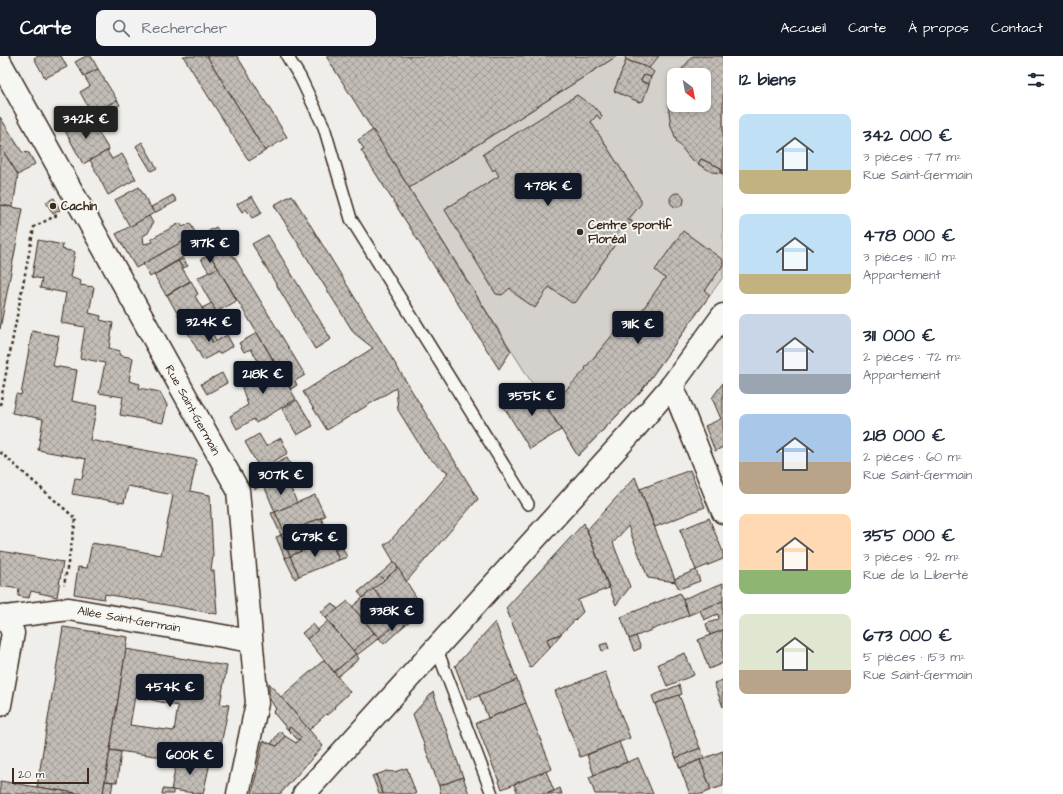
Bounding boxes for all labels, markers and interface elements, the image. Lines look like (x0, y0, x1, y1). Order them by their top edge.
search box (96, 10, 376, 46)
text: Carte (20, 15, 72, 42)
icon: search (110, 17, 132, 39)
text: Rechercher (142, 18, 227, 39)
text: Accueil (781, 18, 826, 38)
text: Carte (848, 18, 886, 38)
text: À propos (908, 18, 969, 38)
text: Contact (991, 18, 1043, 38)
north arrow (667, 68, 711, 112)
map controls (667, 68, 711, 112)
text: 12 biens (739, 68, 796, 92)
icon: filters (1025, 69, 1047, 91)
pin: 342K € (53, 106, 119, 140)
text: 342K € (63, 110, 109, 128)
text: 342 000 € (863, 124, 952, 148)
icon: home (771, 130, 819, 178)
text: 3 pièces · 77 m² (863, 148, 961, 166)
text: Rue Saint-Germain (863, 166, 972, 184)
pin: 478K € (515, 173, 581, 207)
text: 478K € (524, 177, 572, 195)
place label: Cachin (61, 198, 97, 215)
marker: Cachin (48, 201, 58, 211)
place label: Centre sportif Floréal (588, 217, 673, 248)
text: 478 000 € (863, 224, 955, 248)
marker: Centre sportif Floréal (575, 227, 585, 237)
pin: 317K € (177, 230, 243, 264)
icon: home (771, 230, 819, 278)
text: 317K € (190, 234, 230, 252)
text: 3 pièces · 110 m² (863, 248, 957, 266)
text: Appartement (863, 266, 941, 284)
pin: 324K € (176, 309, 242, 343)
pin: 311K € (605, 311, 671, 345)
text: 324K € (186, 313, 232, 331)
text: 311K € (621, 315, 655, 333)
text: 311 000 € (863, 324, 935, 348)
icon: home (771, 330, 819, 378)
text: 2 pièces · 72 m² (863, 348, 962, 366)
pin: 218K € (230, 361, 296, 395)
street label: Rue Saint-Germain (161, 362, 224, 458)
text: 218K € (243, 365, 283, 383)
text: Appartement (863, 366, 941, 384)
pin: 355K € (499, 383, 565, 417)
text: 355K € (508, 387, 556, 405)
text: 218 000 € (863, 424, 945, 448)
icon: home (771, 430, 819, 478)
text: 2 pièces · 60 m² (863, 448, 962, 466)
pin: 307K € (248, 462, 314, 496)
text: 307K € (258, 466, 304, 484)
text: Rue Saint-Germain (863, 466, 972, 484)
pin: 673K € (282, 524, 348, 558)
text: 355 000 € (863, 524, 955, 548)
text: 673K € (292, 528, 338, 546)
icon: home (771, 530, 819, 578)
text: 3 pièces · 92 m² (863, 548, 960, 566)
text: Rue de la Liberté (863, 566, 969, 584)
pin: 338K € (359, 598, 425, 632)
street label: Allée Saint-Germain (76, 602, 182, 637)
text: 338K € (369, 602, 415, 620)
text: 673 000 € (863, 624, 952, 648)
icon: home (771, 630, 819, 678)
text: 5 pièces · 153 m² (863, 648, 965, 666)
text: Rue Saint-Germain (863, 666, 972, 684)
pin: 454K € (137, 674, 203, 708)
text: 454K € (145, 678, 195, 696)
pin: 600K € (157, 742, 223, 776)
text: 600K € (166, 746, 214, 764)
scale bar (12, 766, 89, 785)
text: 20 m (18, 767, 44, 782)

